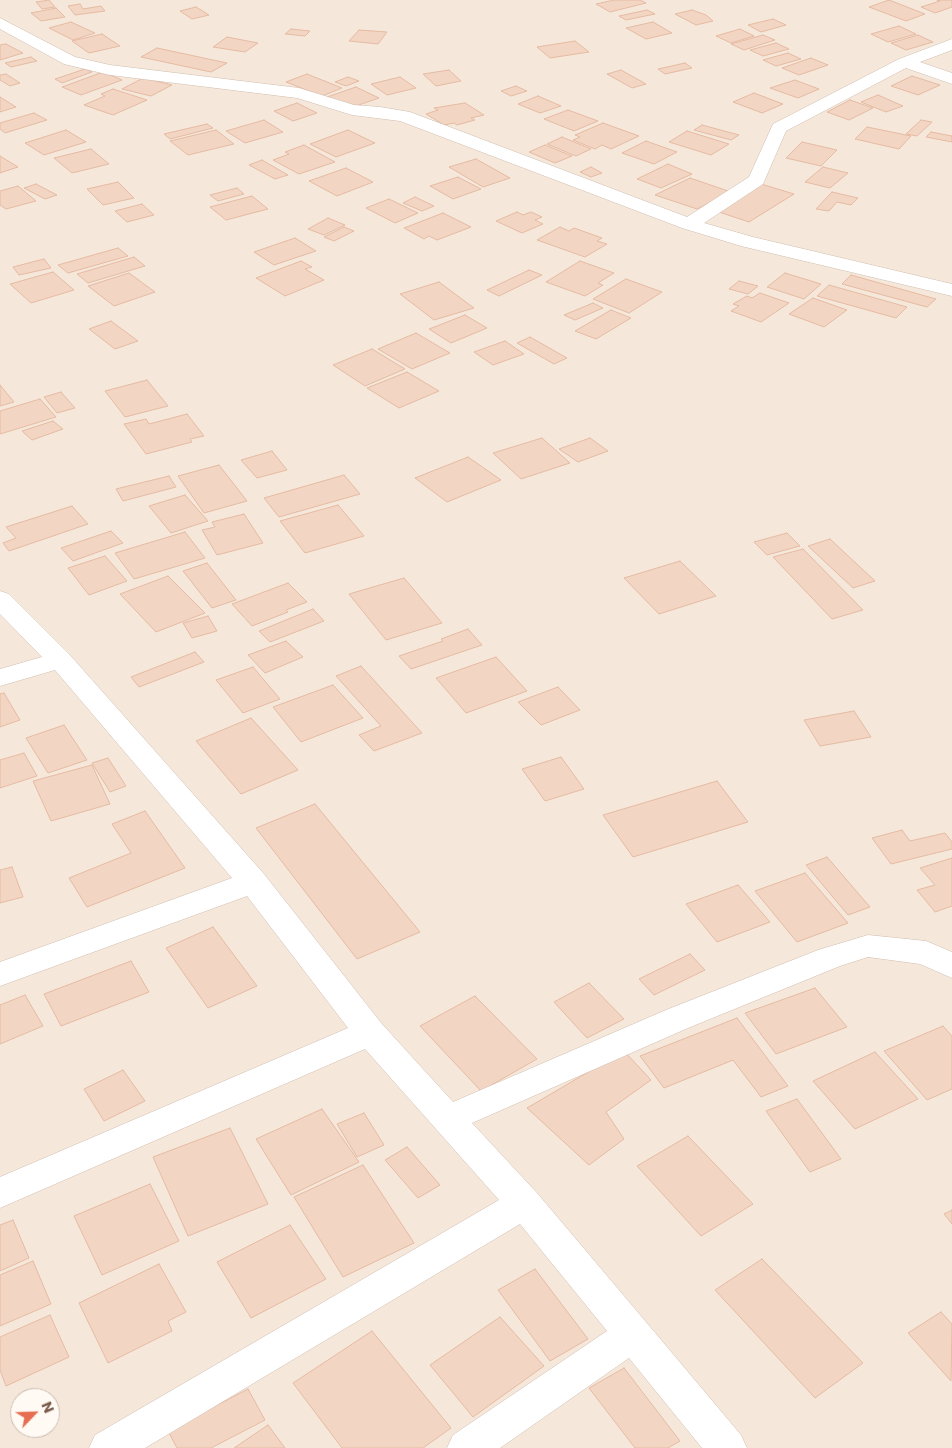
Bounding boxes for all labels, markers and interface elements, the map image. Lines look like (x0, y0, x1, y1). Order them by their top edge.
north arrow (10, 1388, 60, 1438)
text: N (37, 1398, 59, 1416)

